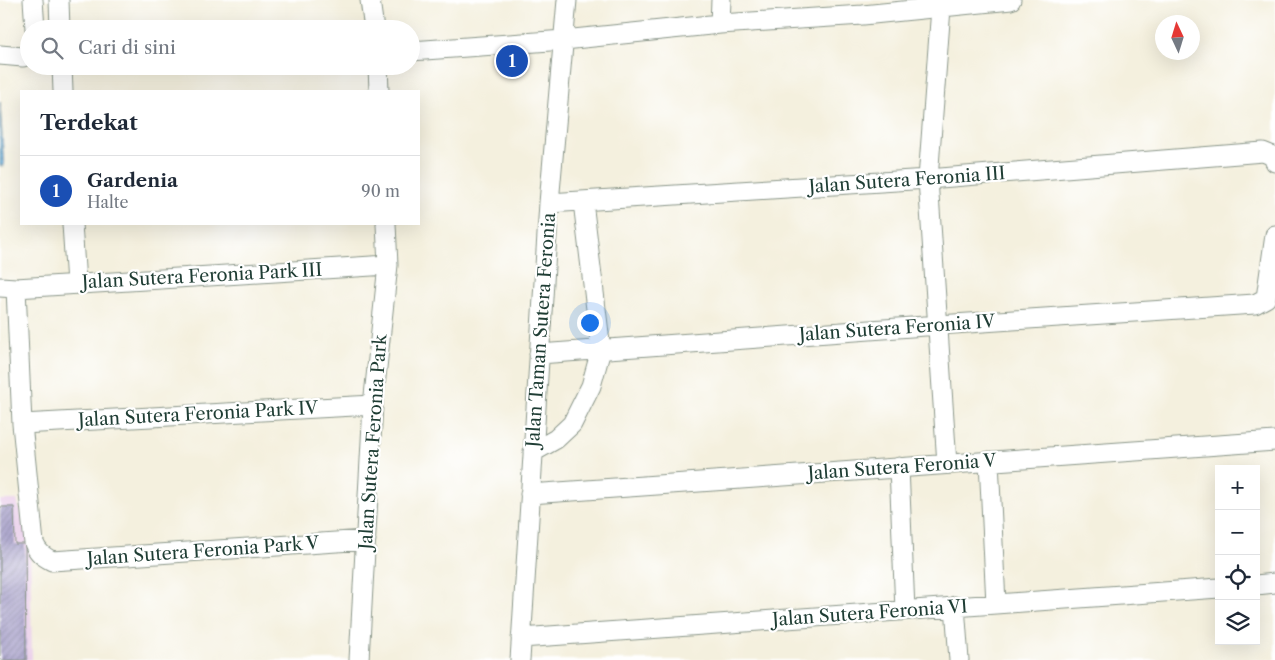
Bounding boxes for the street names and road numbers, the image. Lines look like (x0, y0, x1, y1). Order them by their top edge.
street label: Jalan Sutera Feronia III (805, 162, 1006, 198)
street label: Jalan Taman Sutera Feronia (522, 211, 560, 451)
street label: Jalan Sutera Feronia Park III (78, 259, 323, 293)
street label: Jalan Sutera Feronia IV (795, 310, 997, 346)
street label: Jalan Sutera Feronia Park (354, 332, 392, 553)
street label: Jalan Sutera Feronia Park IV (75, 397, 319, 431)
street label: Jalan Sutera Feronia V (804, 449, 998, 485)
street label: Jalan Sutera Feronia Park V (83, 532, 321, 570)
street label: Jalan Sutera Feronia VI (769, 595, 968, 631)

